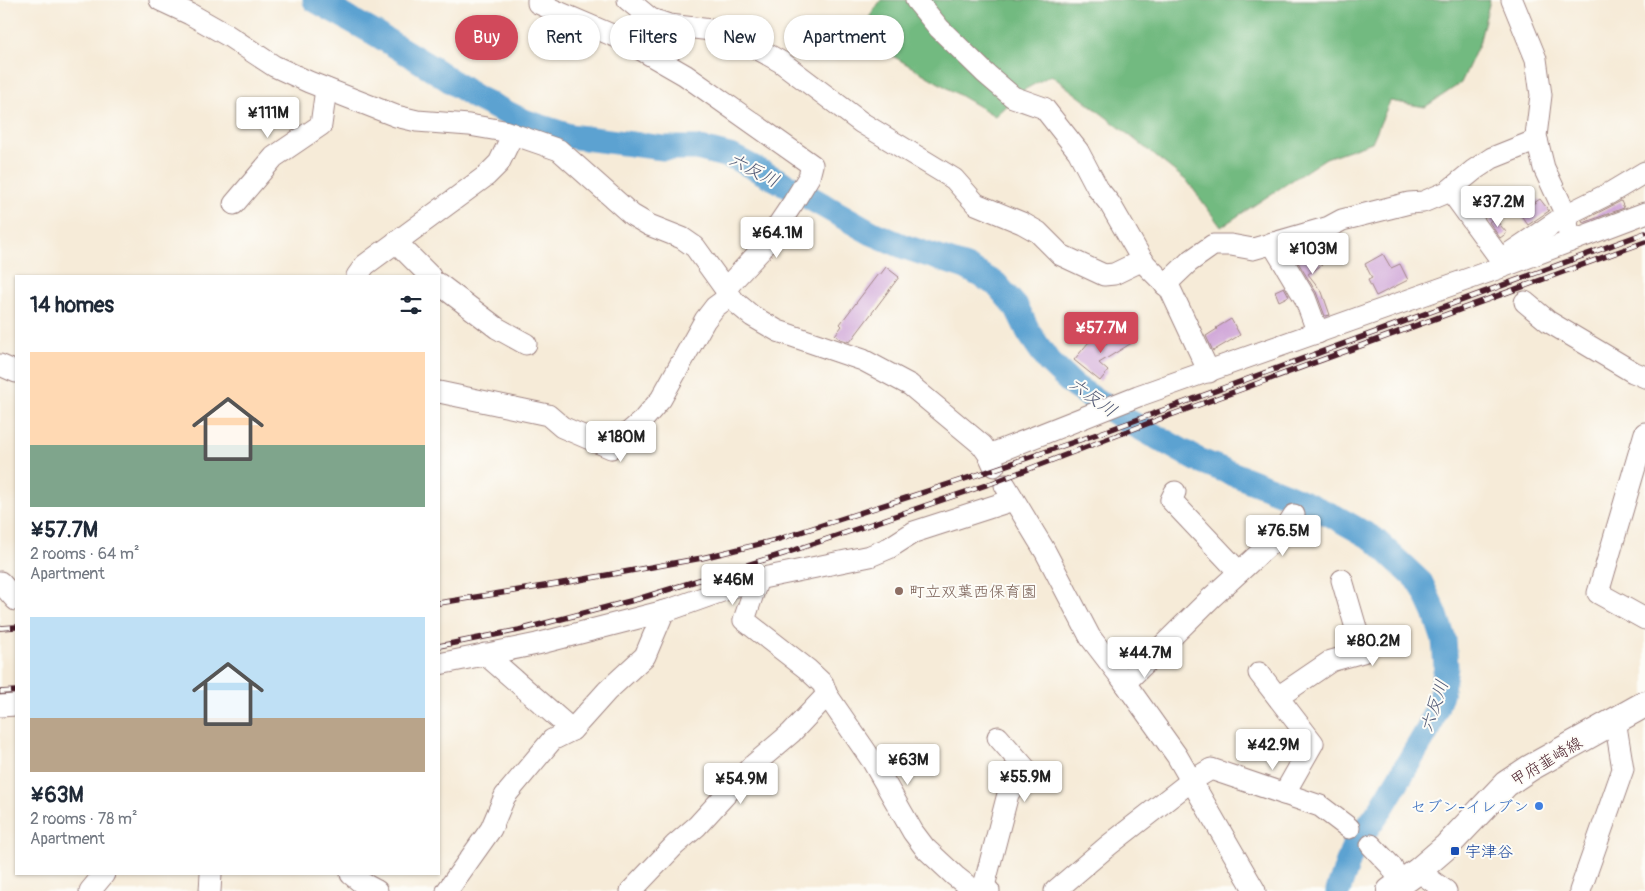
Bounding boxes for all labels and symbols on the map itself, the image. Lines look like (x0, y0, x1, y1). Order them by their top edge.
pin: ¥111M (233, 96, 303, 139)
water label: 六反川 (724, 148, 783, 193)
pin: ¥37.2M (1457, 186, 1539, 228)
pin: ¥64.1M (736, 216, 818, 259)
pin: ¥103M (1278, 232, 1348, 275)
pin: ¥57.7M (1060, 312, 1142, 354)
water label: 六反川 (1064, 372, 1121, 423)
pin: ¥180M (586, 420, 656, 463)
pin: ¥76.5M (1242, 514, 1324, 557)
pin: ¥46M (703, 564, 763, 606)
place label: 町立双葉西保育園 (909, 582, 1037, 602)
marker: 町立双葉西保育園 (893, 585, 905, 597)
pin: ¥80.2M (1332, 624, 1414, 667)
pin: ¥44.7M (1104, 636, 1186, 679)
water label: 六反川 (1415, 677, 1454, 735)
pin: ¥42.9M (1232, 728, 1314, 771)
street label: 甲府韮崎線 (1507, 733, 1586, 791)
pin: ¥63M (878, 744, 938, 786)
pin: ¥55.9M (984, 760, 1066, 803)
pin: ¥54.9M (700, 762, 782, 805)
place label: セブン-イレブン (1410, 797, 1529, 817)
marker: セブン-イレブン (1533, 800, 1545, 812)
place label: 宇津谷 (1465, 842, 1513, 862)
marker: 宇津谷 (1449, 845, 1461, 857)

